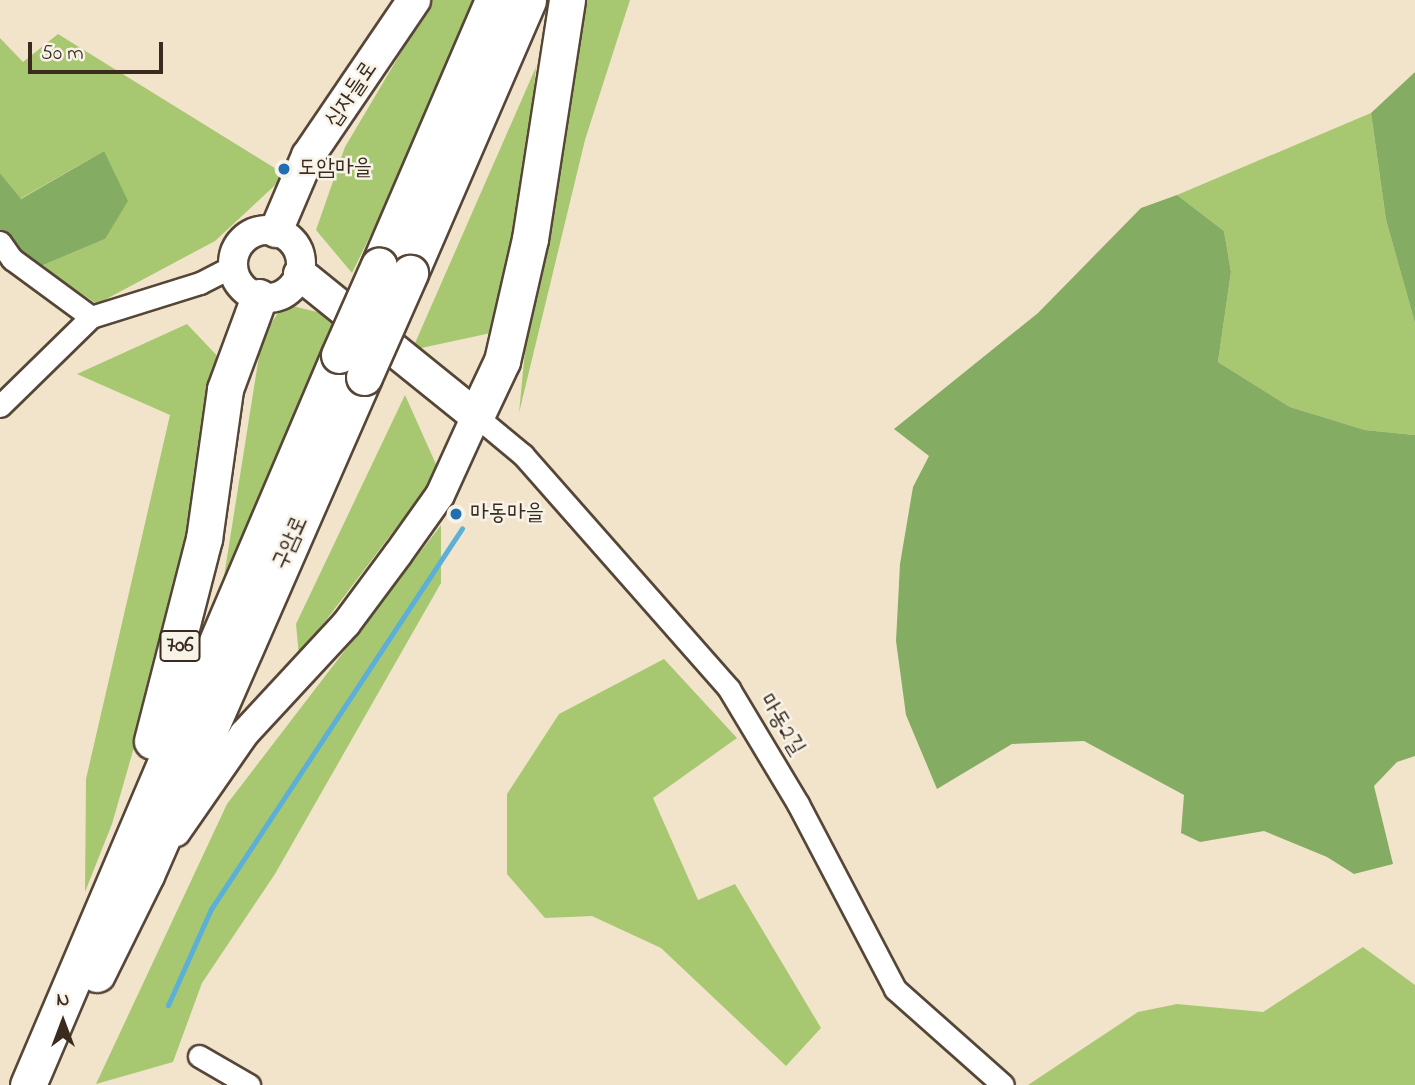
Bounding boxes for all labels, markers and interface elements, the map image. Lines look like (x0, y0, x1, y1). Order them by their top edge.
scale bar (32, 28, 166, 72)
text: 50 m (41, 39, 84, 69)
street label: 십자들로 (320, 57, 384, 133)
place label: 도암마을 (298, 155, 372, 183)
marker: 도암마을 (276, 161, 292, 177)
place label: 마동마을 (470, 500, 544, 528)
marker: 마동마을 (448, 506, 464, 522)
street label: 구암로 (267, 512, 315, 574)
road number: 706 (159, 628, 201, 664)
street label: 마동2길 (752, 689, 810, 761)
north arrow (28, 987, 98, 1057)
text: N (57, 987, 69, 1014)

